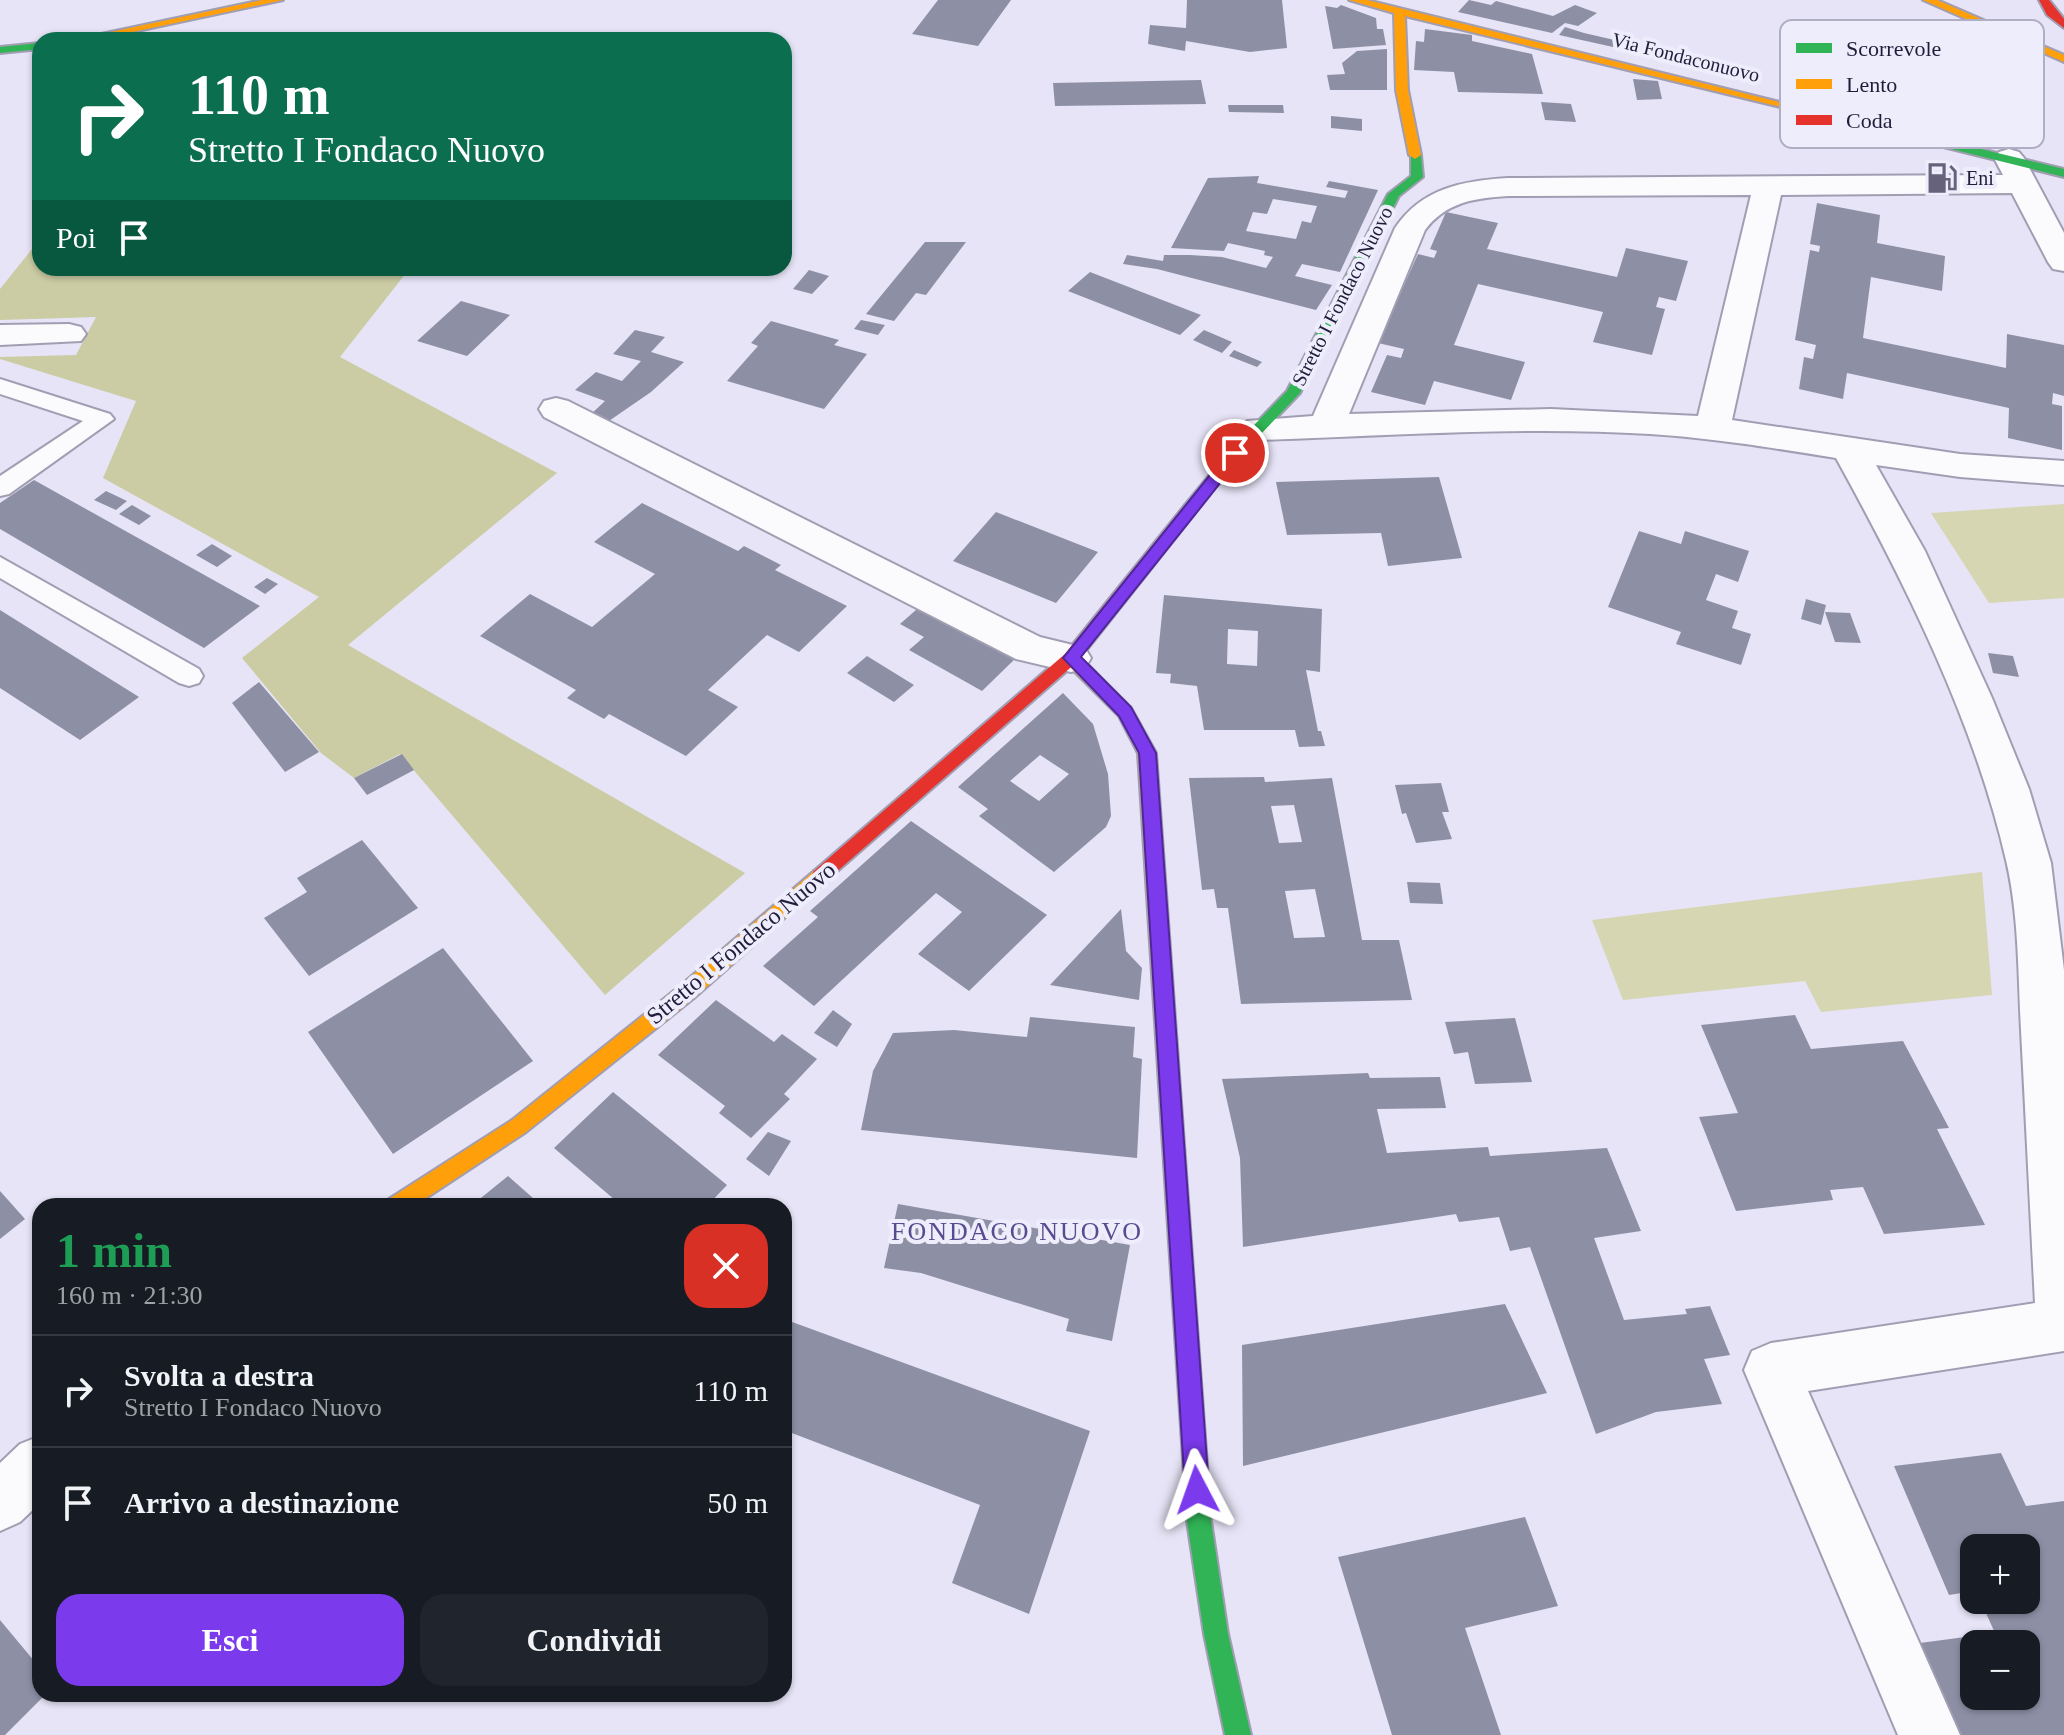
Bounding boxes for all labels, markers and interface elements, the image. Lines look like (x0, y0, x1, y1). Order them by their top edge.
legend (1780, 20, 2044, 148)
street label: Via Fondaconuovo (1610, 28, 1762, 86)
text: Scorrevole (1846, 36, 1941, 61)
icon: right (56, 64, 160, 168)
text: 110 m (188, 64, 330, 126)
text: Lento (1846, 72, 1897, 97)
text: Coda (1846, 108, 1893, 133)
text: Stretto I Fondaco Nuovo (188, 130, 545, 170)
fuel station icon: Eni (1925, 161, 1959, 195)
place label: Eni (1966, 167, 1994, 189)
street label: Stretto I Fondaco Nuovo (1287, 203, 1397, 389)
icon: arrive (112, 216, 156, 260)
text: Poi (56, 221, 96, 254)
pin (1201, 419, 1269, 487)
icon: arrive (1213, 431, 1257, 475)
street label: Stretto I Fondaco Nuovo (641, 857, 841, 1029)
district label: FONDACO NUOVO (891, 1217, 1143, 1246)
text: 1 min (56, 1224, 172, 1277)
button: close (684, 1224, 768, 1308)
text: 160 m · 21:30 (56, 1281, 203, 1310)
text: Svolta a destra (124, 1359, 314, 1392)
icon: right (56, 1369, 100, 1413)
text: 110 m (693, 1374, 768, 1407)
text: Stretto I Fondaco Nuovo (124, 1393, 382, 1422)
position arrow (1155, 1448, 1239, 1532)
icon: arrive (56, 1481, 100, 1525)
text: Arrivo a destinazione (124, 1486, 399, 1519)
text: 50 m (707, 1486, 768, 1519)
map controls (1960, 1534, 2040, 1710)
button: + (1960, 1534, 2040, 1614)
button: Esci (56, 1594, 404, 1686)
button: Condividi (420, 1594, 768, 1686)
button: − (1960, 1630, 2040, 1710)

